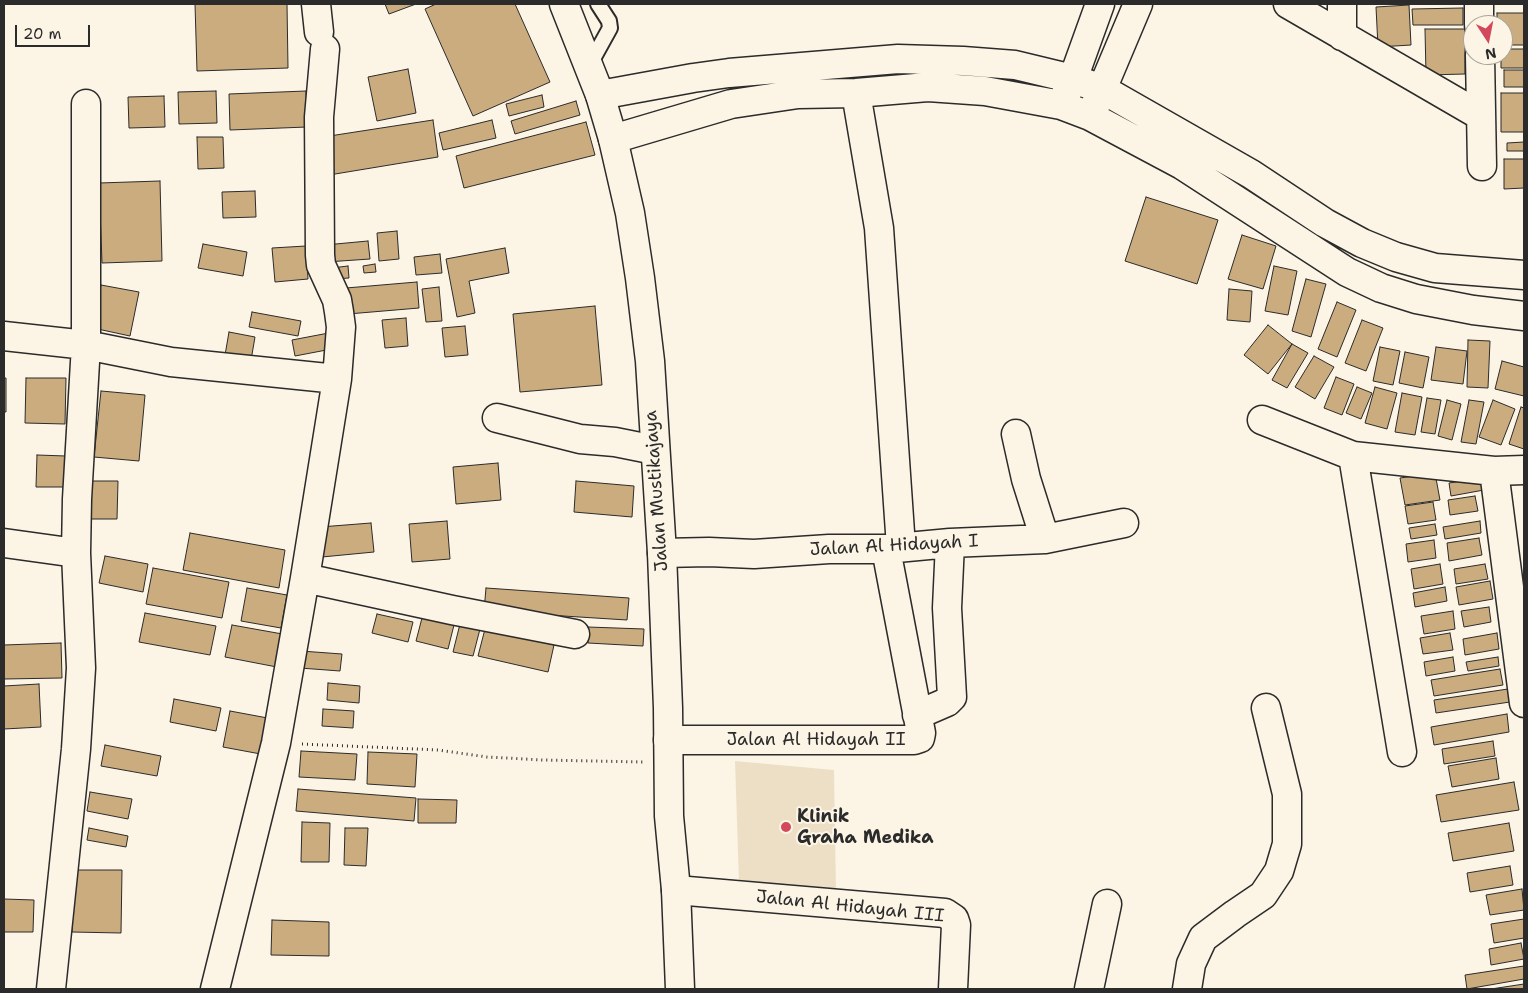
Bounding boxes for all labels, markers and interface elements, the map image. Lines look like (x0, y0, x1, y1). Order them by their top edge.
scale bar (18, 15, 92, 47)
north arrow (1463, 15, 1513, 65)
text: 20 m (23, 24, 62, 44)
text: N (1484, 44, 1498, 64)
street label: Jalan Mustikajaya (641, 410, 673, 572)
street label: Jalan Al Hidayah I (809, 531, 979, 561)
street label: Jalan Al Hidayah II (726, 729, 906, 751)
place label: Klinik Graha Medika (797, 806, 934, 849)
marker: Klinik Graha Medika (779, 820, 793, 834)
street label: Jalan Al Hidayah III (755, 886, 945, 928)

